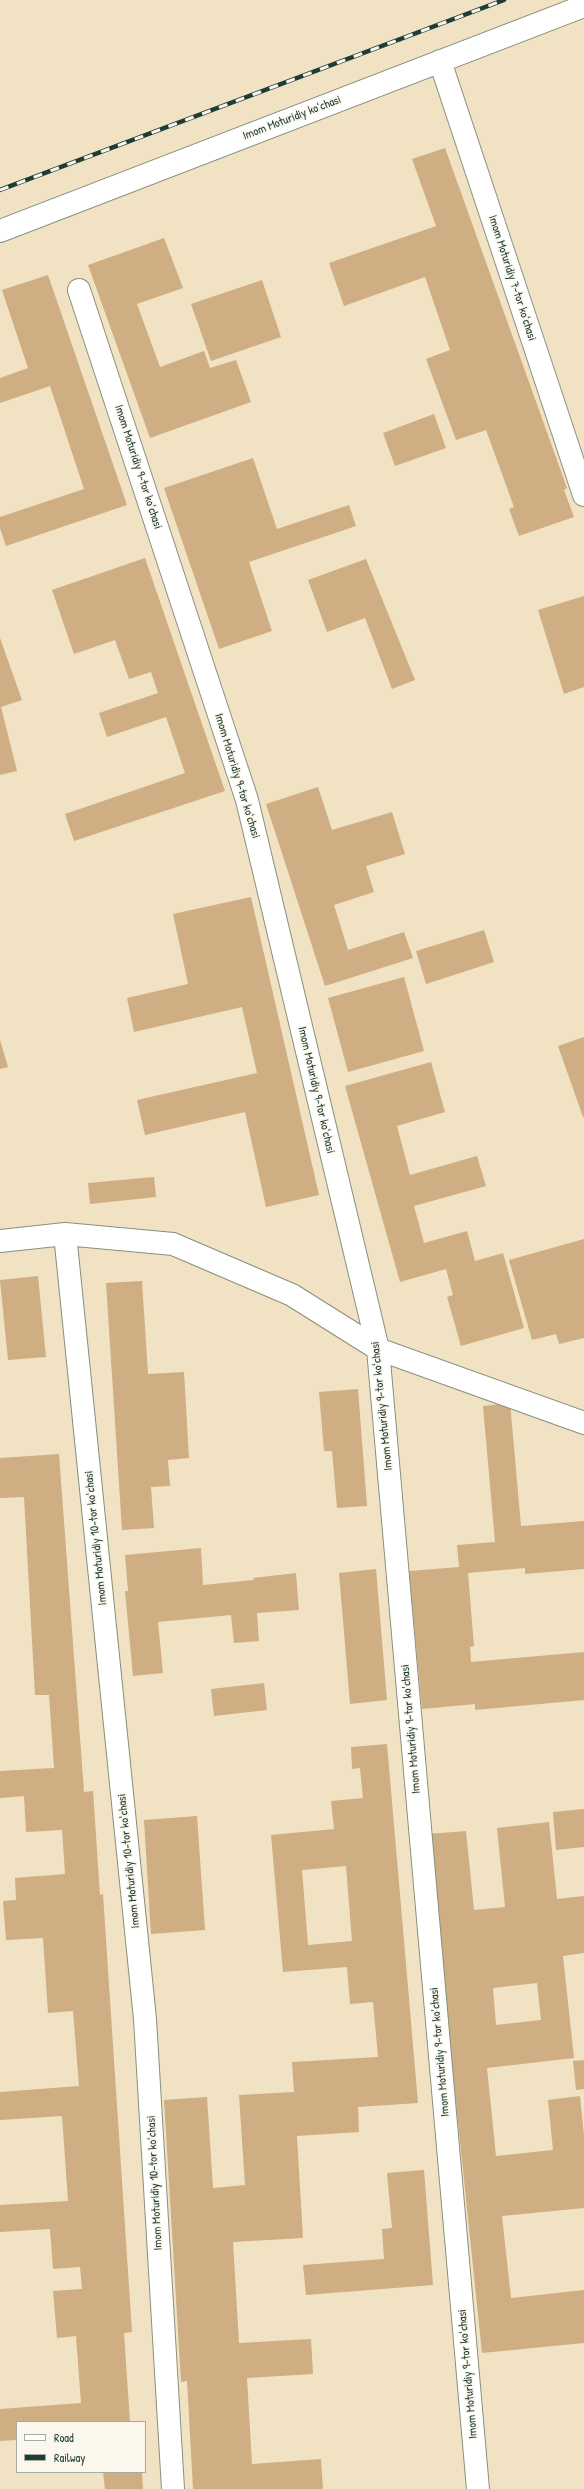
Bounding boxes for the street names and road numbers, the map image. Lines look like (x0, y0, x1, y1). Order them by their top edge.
street label: Imom Moturidiy koʻchasi (241, 93, 343, 143)
street label: Imom Moturidiy 7-tor koʻchasi (485, 213, 539, 343)
street label: Imom Moturidiy 9-tor koʻchasi (111, 403, 165, 531)
street label: Imom Moturidiy 9-tor koʻchasi (211, 712, 263, 840)
street label: Imom Moturidiy 9-tor koʻchasi (294, 1025, 338, 1155)
street label: Imom Moturidiy 9-tor koʻchasi (368, 1341, 396, 1471)
street label: Imom Moturidiy 10-tor koʻchasi (82, 1470, 110, 1606)
street label: Imom Moturidiy 9-tor koʻchasi (398, 1664, 424, 1794)
street label: Imom Moturidiy 10-tor koʻchasi (115, 1793, 143, 1929)
street label: Imom Moturidiy 9-tor koʻchasi (427, 1987, 453, 2117)
street label: Imom Moturidiy 10-tor koʻchasi (144, 2115, 166, 2251)
street label: Imom Moturidiy 9-tor koʻchasi (455, 2309, 481, 2439)

